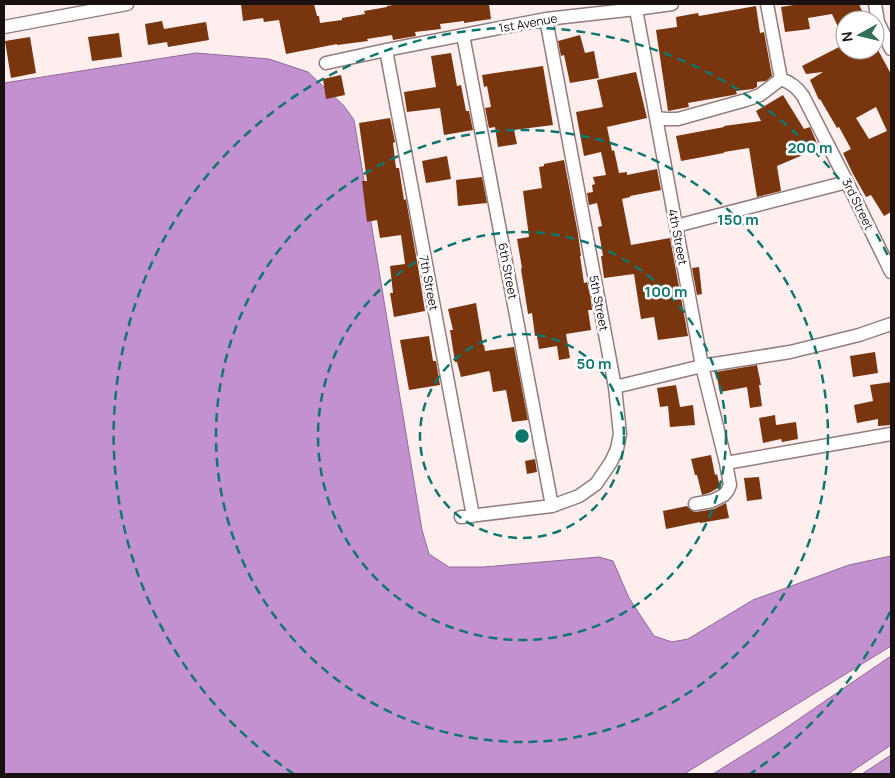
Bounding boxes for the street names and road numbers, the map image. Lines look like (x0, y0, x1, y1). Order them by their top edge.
street label: 1st Avenue (497, 9, 559, 37)
street label: 3rd Street (838, 175, 878, 233)
street label: 4th Street (664, 208, 692, 267)
street label: 6th Street (494, 241, 522, 301)
street label: 7th Street (415, 254, 443, 312)
street label: 5th Street (585, 274, 613, 333)

